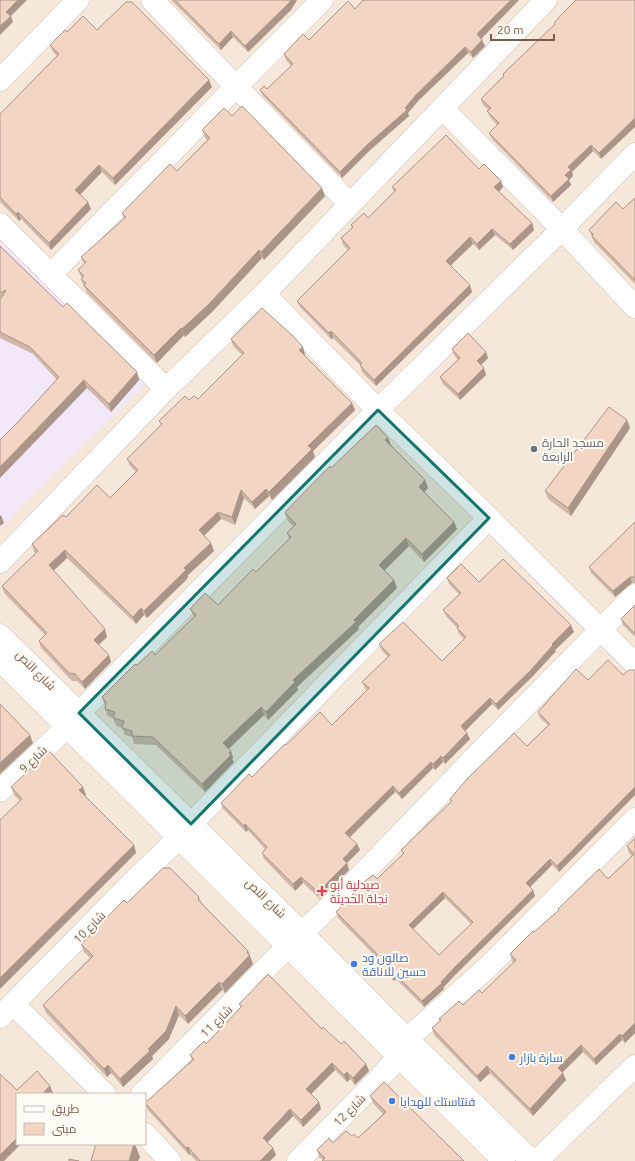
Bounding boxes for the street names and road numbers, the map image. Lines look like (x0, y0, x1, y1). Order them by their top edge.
street label: شارع النص (12, 647, 59, 694)
street label: شارع 9 (17, 743, 51, 777)
street label: شارع النص (242, 876, 289, 922)
street label: شارع 10 (70, 908, 109, 947)
street label: شارع 11 (197, 1002, 236, 1041)
street label: شارع 12 (330, 1091, 369, 1130)

